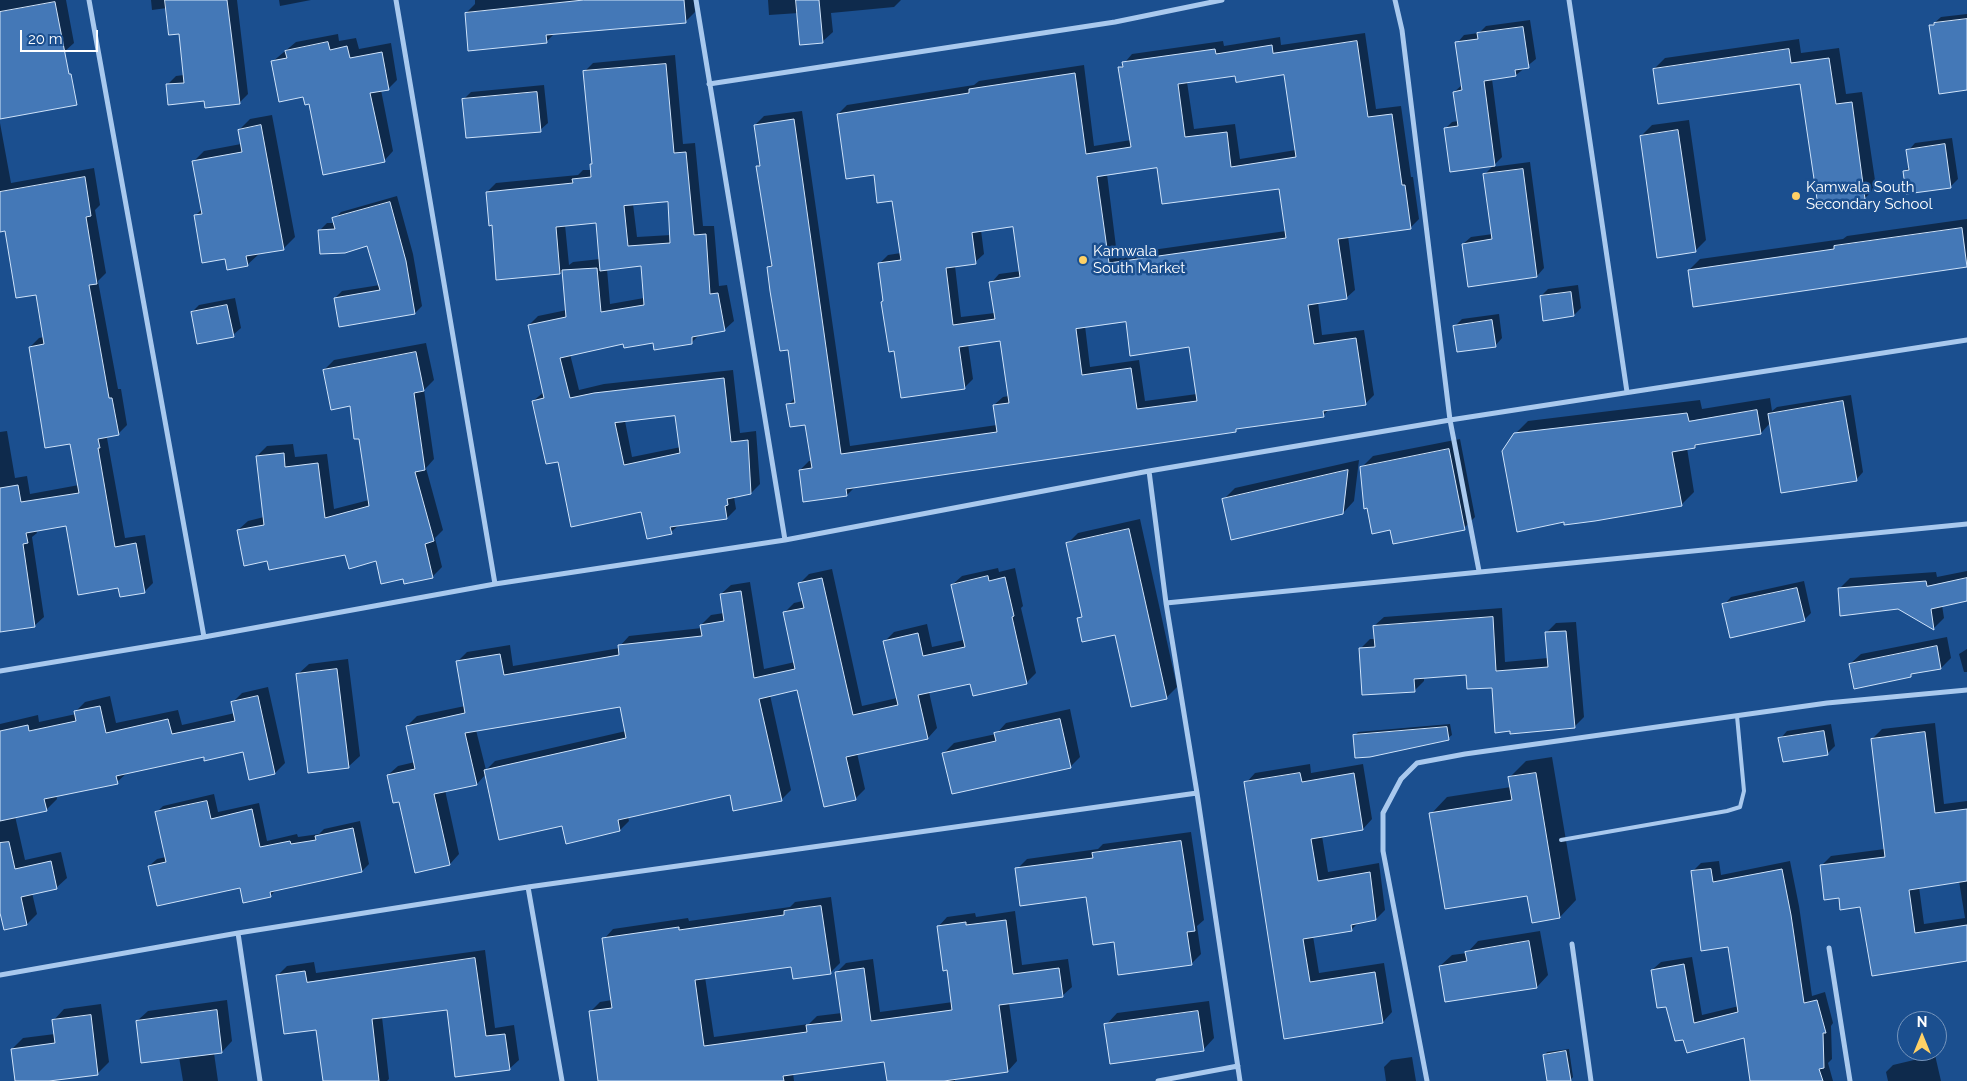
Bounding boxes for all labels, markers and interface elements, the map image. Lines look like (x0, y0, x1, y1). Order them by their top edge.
scale bar (22, 20, 100, 52)
text: 20 m (28, 30, 63, 48)
place label: Kamwala South Secondary School (1806, 178, 1932, 213)
marker: Kamwala South Secondary School (1790, 190, 1802, 202)
place label: Kamwala South Market (1093, 242, 1185, 277)
marker: Kamwala South Market (1077, 254, 1089, 266)
north arrow (1897, 1011, 1947, 1061)
text: N (1917, 1014, 1927, 1030)

